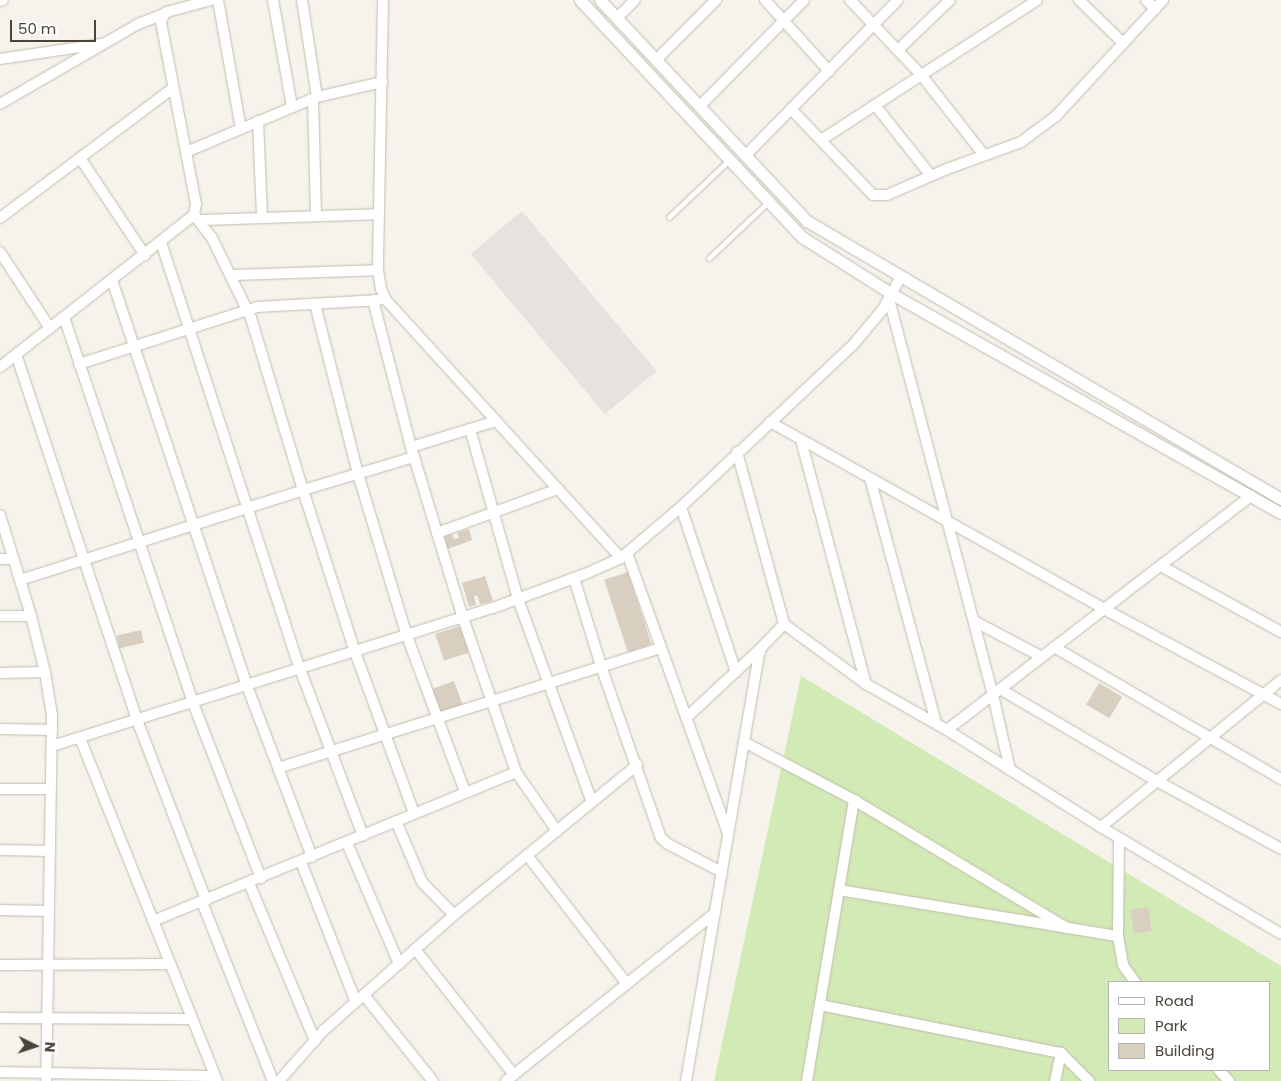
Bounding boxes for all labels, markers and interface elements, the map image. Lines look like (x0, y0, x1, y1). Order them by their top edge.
scale bar (12, 10, 99, 42)
text: 50 m (18, 18, 56, 39)
legend (1108, 981, 1271, 1071)
text: Road (1155, 990, 1194, 1011)
text: Park (1155, 1015, 1187, 1036)
north arrow (10, 1021, 60, 1071)
text: Building (1155, 1040, 1215, 1061)
text: N (40, 1041, 60, 1053)

